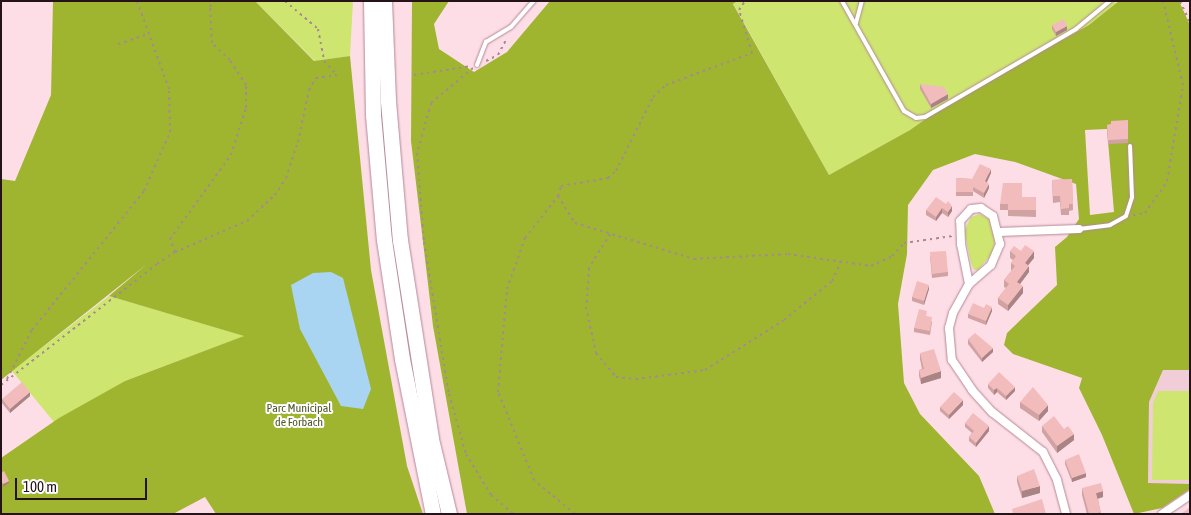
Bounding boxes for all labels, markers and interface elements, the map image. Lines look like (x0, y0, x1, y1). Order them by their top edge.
park label: Parc Municipal de Forbach (267, 402, 331, 430)
scale bar (18, 468, 150, 500)
text: 100 m (23, 478, 57, 495)

